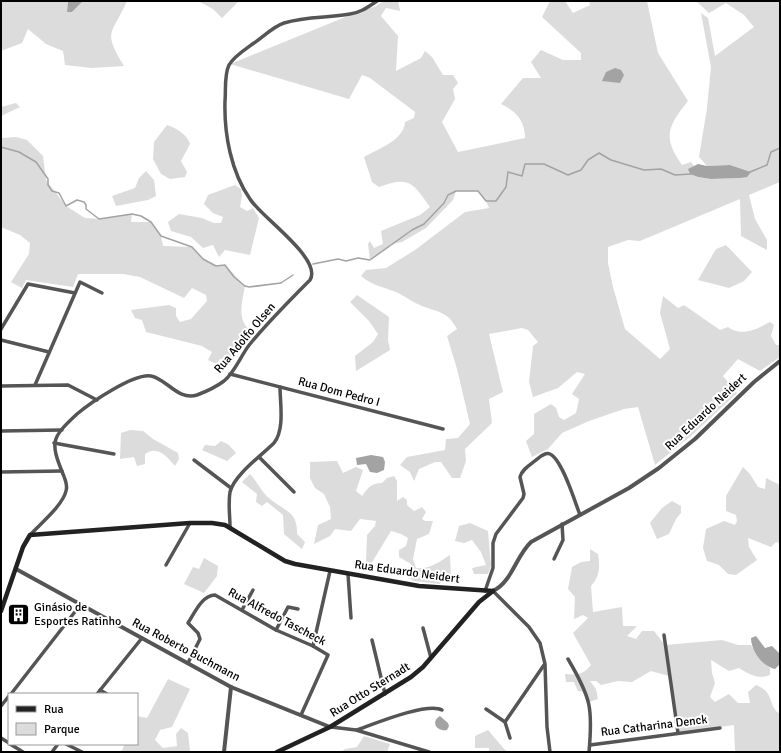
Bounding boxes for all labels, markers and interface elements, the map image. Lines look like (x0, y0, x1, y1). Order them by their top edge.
street label: Rua Adolfo Olsen (211, 300, 279, 376)
street label: Rua Eduardo Neidert (662, 370, 750, 454)
street label: Rua Dom Pedro I (297, 374, 381, 410)
street label: Rua Eduardo Neidert (353, 557, 461, 587)
street label: Rua Alfredo Tascheck (225, 585, 329, 649)
place label: Ginásio de Esportes Ratinho (34, 600, 121, 629)
building icon: Ginásio de Esportes Ratinho (6, 601, 32, 627)
street label: Rua Roberto Buchmann (129, 615, 243, 685)
street label: Rua Otto Sternadt (327, 659, 413, 721)
legend (8, 693, 138, 745)
text: Rua (44, 702, 64, 717)
street label: Rua Catharina Denck (600, 712, 708, 740)
text: Parque (44, 722, 80, 737)

